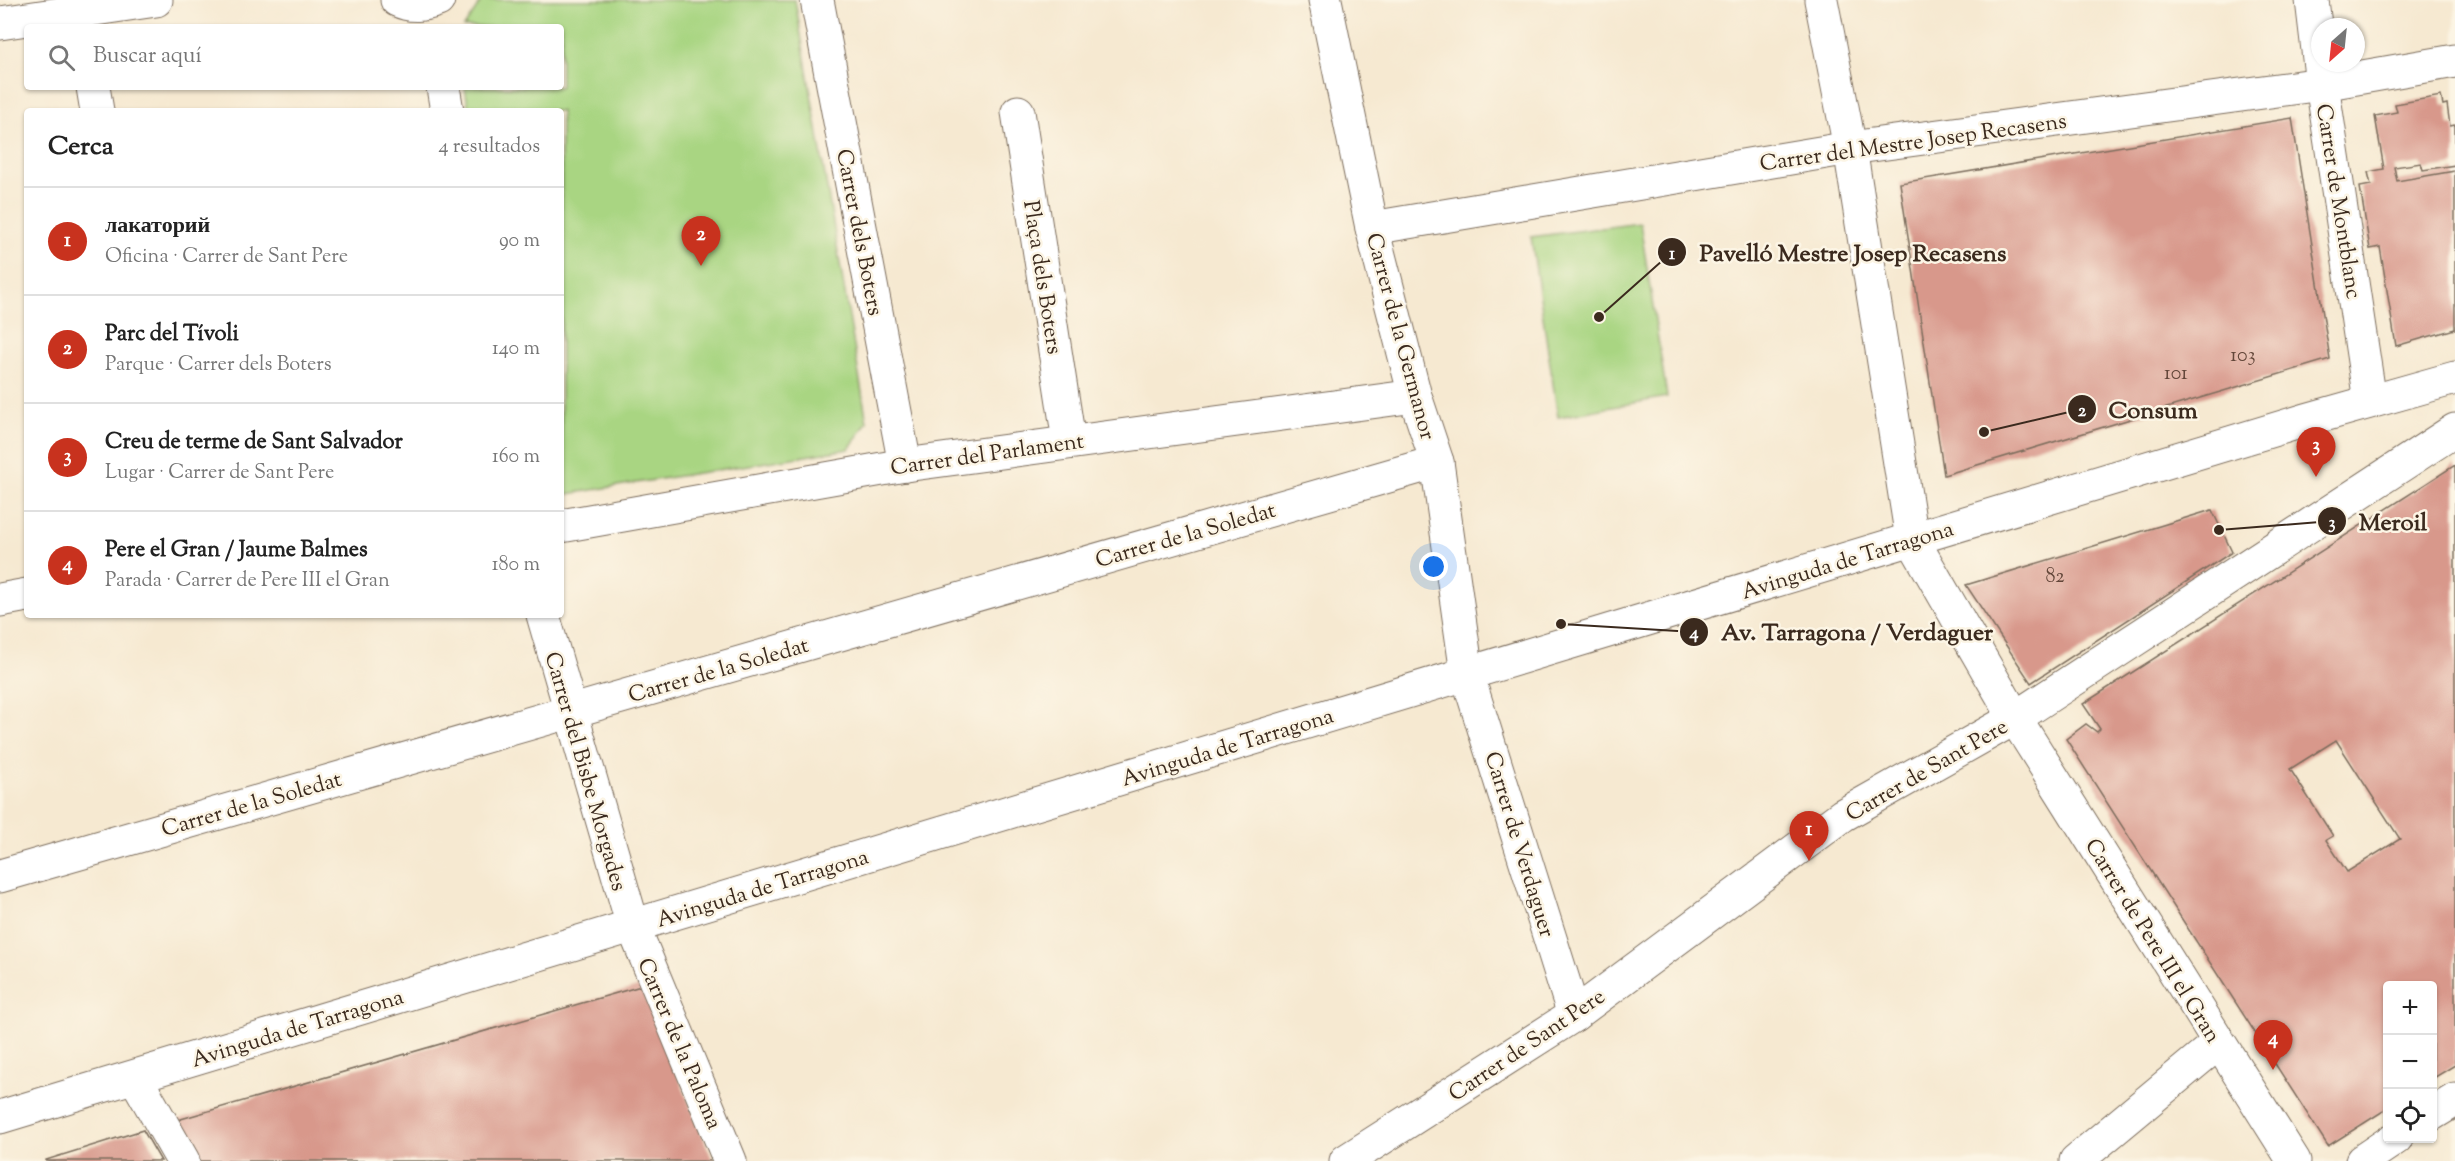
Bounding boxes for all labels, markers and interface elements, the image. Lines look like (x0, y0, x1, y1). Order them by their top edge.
north arrow (2311, 18, 2365, 72)
search box (24, 24, 564, 90)
icon: search (45, 41, 78, 74)
text: Buscar aquí (93, 41, 202, 73)
street label: Carrer de Montblanc (2306, 102, 2368, 301)
street label: Carrer del Mestre Josep Recasens (1758, 107, 2069, 181)
text: Cerca (48, 129, 114, 166)
text: 4 resultados (438, 133, 540, 162)
street label: Carrer dels Boters (826, 146, 890, 319)
street label: Plaça dels Boters (1013, 198, 1069, 357)
text: лакаторий (105, 211, 210, 243)
pin: 2 (682, 216, 720, 266)
text: 1 (64, 227, 71, 256)
text: 90 m (499, 227, 540, 256)
street label: Carrer de la Germanor (1356, 230, 1442, 444)
callout: Pavelló Mestre Josep Recasens (1657, 231, 2018, 273)
text: Pavelló Mestre Josep Recasens (1700, 238, 2006, 272)
text: 1 (1669, 242, 1676, 268)
text: Oficina · Carrer de Sant Pere (105, 243, 348, 272)
text: Parc del Tívoli (105, 319, 239, 351)
text: 2 (63, 335, 72, 364)
text: 140 m (492, 335, 540, 364)
house number: 103 (2230, 342, 2256, 371)
text: Parque · Carrer dels Boters (105, 351, 332, 380)
house number: 101 (2164, 360, 2188, 389)
callout: Consum (2067, 388, 2210, 430)
text: Consum (2108, 395, 2198, 429)
text: 2 (2078, 399, 2087, 425)
street label: Carrer del Parlament (889, 426, 1087, 485)
text: Creu de terme de Sant Salvador (105, 427, 403, 459)
pin: 3 (2296, 428, 2336, 477)
text: 3 (63, 443, 72, 472)
text: 160 m (492, 443, 540, 472)
text: Lugar · Carrer de Sant Pere (105, 459, 334, 488)
street label: Carrer de la Soledat (1092, 496, 1280, 578)
callout: Meroil (2317, 500, 2439, 542)
text: Meroil (2359, 507, 2428, 541)
text: 3 (2328, 511, 2336, 537)
street label: Avinguda de Tarragona (1738, 514, 1958, 609)
text: Pere el Gran / Jaume Balmes (105, 535, 368, 567)
text: 4 (62, 551, 73, 580)
text: 180 m (492, 551, 540, 580)
your location (1419, 552, 1448, 581)
house number: 82 (2045, 563, 2065, 592)
text: Parada · Carrer de Pere III el Gran (105, 567, 390, 596)
callout: Av. Tarragona / Verdaguer (1679, 611, 2005, 653)
text: Av. Tarragona / Verdaguer (1721, 617, 1994, 651)
text: 4 (1688, 621, 1699, 647)
street label: Carrer de la Soledat (625, 631, 813, 713)
street label: Carrer del Bisbe Morgades (535, 648, 634, 895)
street label: Avinguda de Tarragona (1118, 701, 1338, 796)
street label: Carrer de Sant Pere (1840, 712, 2015, 831)
street label: Carrer de Verdaguer (1475, 748, 1562, 942)
street label: Carrer de la Soledat (158, 765, 346, 847)
pin: 1 (1790, 812, 1828, 861)
street label: Carrer de Pere III el Gran (2075, 833, 2227, 1050)
street label: Avinguda de Tarragona (653, 842, 873, 937)
street label: Carrer de la Paloma (628, 953, 729, 1135)
map controls (2383, 981, 2437, 1143)
button: + (2383, 981, 2437, 1035)
street label: Avinguda de Tarragona (188, 982, 408, 1077)
street label: Carrer de Sant Pere (1443, 982, 1612, 1111)
pin: 4 (2254, 1020, 2292, 1070)
button: − (2383, 1035, 2437, 1089)
button: locate (2383, 1089, 2437, 1143)

